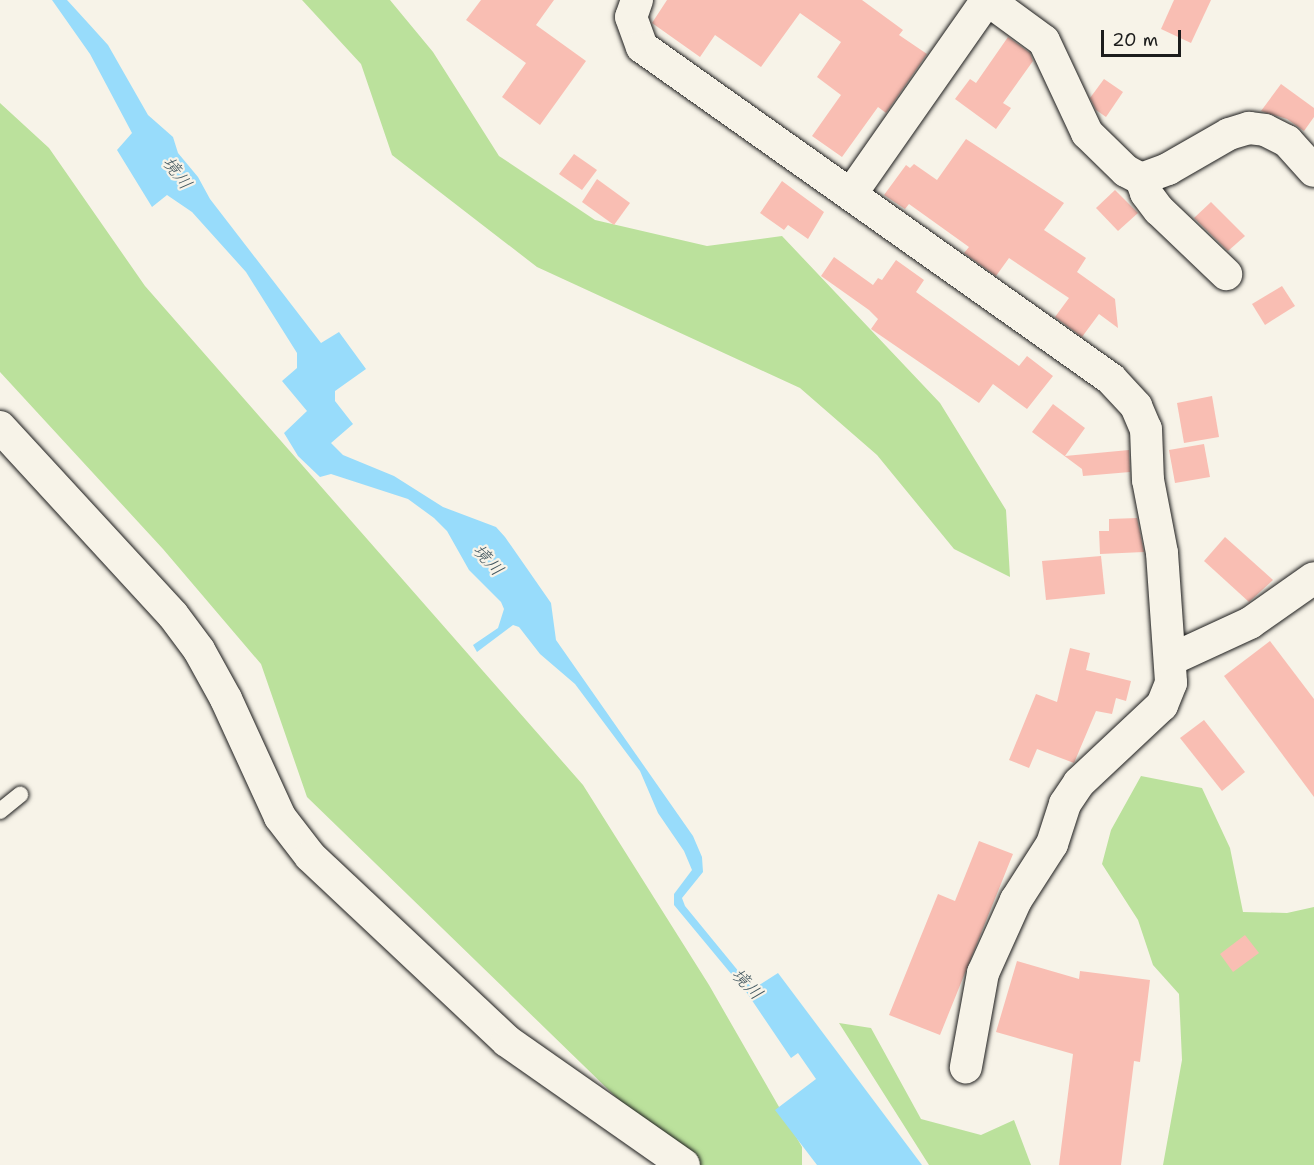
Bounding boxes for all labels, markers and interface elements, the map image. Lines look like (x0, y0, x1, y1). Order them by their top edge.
scale bar (1104, 18, 1184, 56)
text: 20 m (1112, 28, 1158, 52)
water label: 境川 (158, 152, 196, 194)
water label: 境川 (468, 539, 508, 581)
water label: 境川 (727, 964, 767, 1004)

